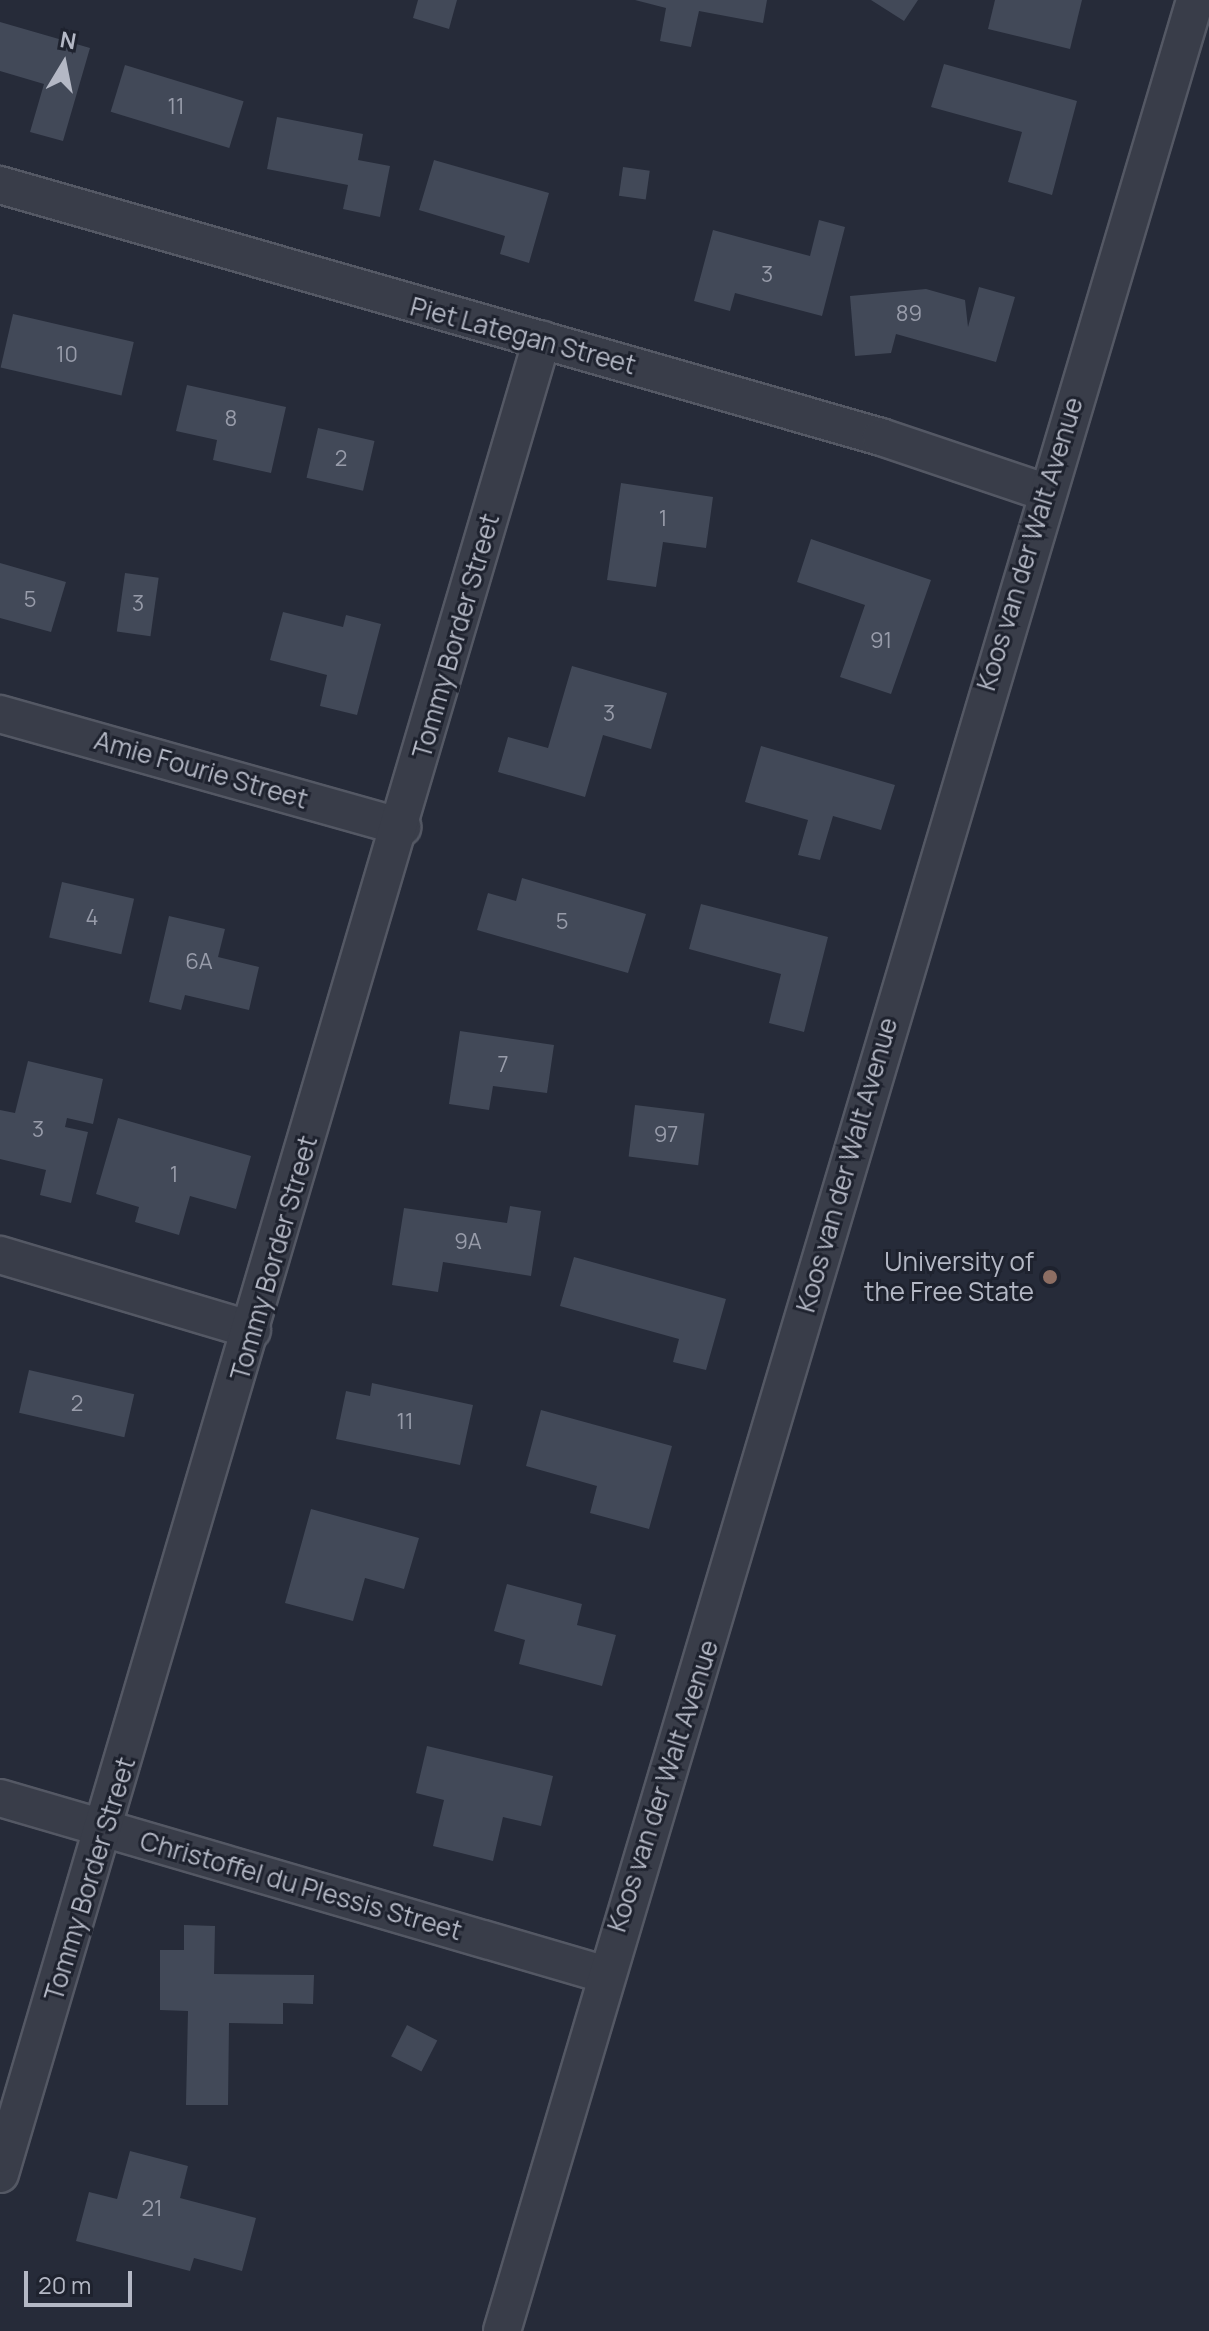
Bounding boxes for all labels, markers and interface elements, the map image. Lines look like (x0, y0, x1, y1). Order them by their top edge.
north arrow (24, 24, 104, 104)
text: N (58, 24, 79, 57)
house number: 11 (167, 94, 185, 120)
house number: 3 (761, 262, 773, 288)
street label: Piet Lategan Street (407, 291, 639, 381)
house number: 89 (896, 301, 922, 327)
house number: 10 (56, 342, 78, 368)
street label: Koos van der Walt Avenue (971, 394, 1089, 694)
house number: 8 (225, 406, 237, 432)
house number: 2 (335, 446, 347, 472)
house number: 1 (659, 506, 667, 532)
street label: Tommy Border Street (406, 510, 506, 762)
house number: 5 (24, 587, 36, 613)
house number: 3 (132, 591, 144, 617)
house number: 91 (870, 628, 892, 654)
house number: 3 (603, 701, 615, 727)
street label: Amie Fourie Street (91, 725, 311, 815)
house number: 4 (86, 905, 98, 931)
house number: 5 (556, 909, 568, 935)
house number: 6A (185, 949, 213, 975)
street label: Koos van der Walt Avenue (790, 1014, 904, 1316)
house number: 7 (497, 1052, 509, 1078)
house number: 3 (32, 1117, 44, 1143)
house number: 97 (654, 1122, 678, 1148)
street label: Tommy Border Street (224, 1132, 324, 1384)
house number: 1 (170, 1162, 178, 1188)
house number: 9A (454, 1229, 482, 1255)
place label: University of the Free State (864, 1246, 1034, 1308)
marker: University of the Free State (1041, 1268, 1059, 1286)
house number: 2 (71, 1391, 83, 1417)
house number: 11 (396, 1409, 414, 1435)
street label: Koos van der Walt Avenue (601, 1636, 725, 1936)
street label: Tommy Border Street (38, 1753, 142, 2005)
street label: Christoffel du Plessis Street (137, 1825, 465, 1947)
house number: 21 (141, 2196, 163, 2222)
scale bar (28, 2255, 136, 2305)
text: 20 m (38, 2268, 91, 2301)

